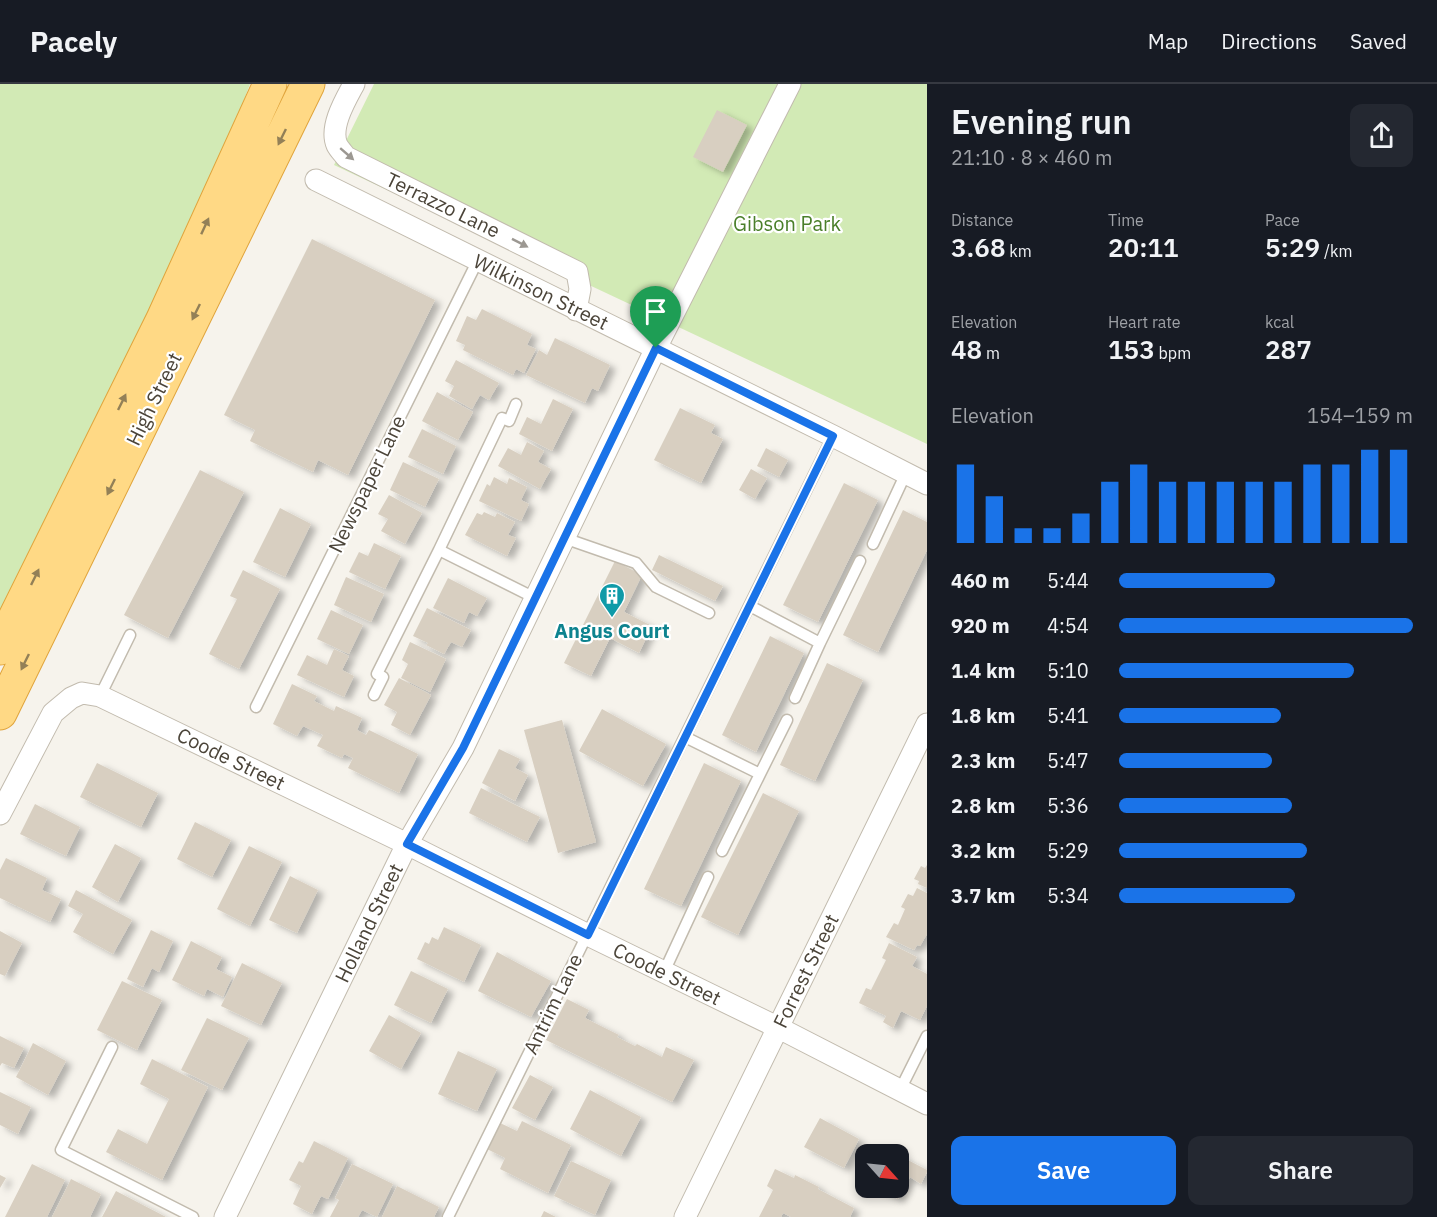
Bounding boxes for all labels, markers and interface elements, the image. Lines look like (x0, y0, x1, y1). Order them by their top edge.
text: Pacely (30, 23, 117, 60)
text: Map (1148, 27, 1188, 55)
text: Directions (1221, 27, 1317, 55)
text: Saved (1350, 27, 1407, 55)
text: Evening run (951, 100, 1132, 143)
button: share (1350, 104, 1413, 167)
one-way arrow (277, 128, 287, 145)
text: 21:10 · 8 × 460 m (951, 144, 1112, 171)
one-way arrow (340, 148, 355, 161)
street label: Terrazzo Lane (382, 165, 505, 244)
park label: Gibson Park (733, 210, 841, 237)
text: Distance (951, 210, 1013, 230)
text: Time (1108, 210, 1144, 230)
text: Pace (1265, 210, 1300, 230)
one-way arrow (201, 217, 210, 234)
text: 3.68 (951, 230, 1006, 264)
text: 20:11 (1108, 230, 1179, 264)
text: 5:29 (1265, 230, 1320, 264)
one-way arrow (512, 238, 529, 248)
text: km (1006, 241, 1032, 261)
text: /km (1320, 241, 1352, 261)
street label: Wilkinson Street (469, 247, 613, 336)
pin (630, 286, 681, 348)
icon: arrive (639, 295, 672, 328)
one-way arrow (192, 303, 201, 320)
text: Elevation (951, 312, 1017, 332)
text: Heart rate (1108, 312, 1181, 332)
text: kcal (1265, 312, 1294, 332)
text: 48 (951, 332, 982, 366)
text: 153 (1108, 332, 1155, 366)
text: 287 (1265, 332, 1312, 366)
text: m (982, 343, 1000, 363)
text: bpm (1155, 343, 1191, 363)
street label: High Street (119, 348, 188, 450)
one-way arrow (117, 393, 126, 410)
text: Elevation (951, 402, 1034, 429)
text: 154–159 m (1307, 402, 1413, 429)
street label: Newspaper Lane (322, 410, 412, 557)
one-way arrow (106, 478, 116, 496)
text: 460 m (951, 567, 1010, 594)
text: 5:44 (1047, 567, 1089, 594)
one-way arrow (31, 568, 40, 585)
building icon: Angus Court (597, 581, 627, 619)
text: 920 m (951, 612, 1010, 639)
text: 4:54 (1047, 612, 1089, 639)
place label: Angus Court (554, 617, 670, 644)
one-way arrow (20, 654, 30, 671)
text: 1.4 km (951, 657, 1015, 684)
text: 5:10 (1047, 657, 1089, 684)
text: 1.8 km (951, 702, 1015, 729)
text: 5:41 (1047, 702, 1089, 729)
street label: Coode Street (173, 721, 290, 796)
text: 2.3 km (951, 747, 1015, 774)
text: 5:47 (1047, 747, 1089, 774)
text: 2.8 km (951, 792, 1015, 819)
text: 5:36 (1047, 792, 1089, 819)
text: 3.2 km (951, 837, 1015, 864)
text: 5:29 (1047, 837, 1089, 864)
street label: Holland Street (328, 859, 409, 987)
text: 3.7 km (951, 882, 1015, 909)
text: 5:34 (1047, 882, 1089, 909)
street label: Forrest Street (766, 909, 845, 1032)
street label: Coode Street (609, 936, 726, 1011)
street label: Antrim Lane (517, 949, 589, 1059)
button: Save (951, 1136, 1176, 1205)
button: Share (1188, 1136, 1413, 1205)
north arrow (855, 1144, 909, 1198)
map controls (855, 1144, 909, 1198)

